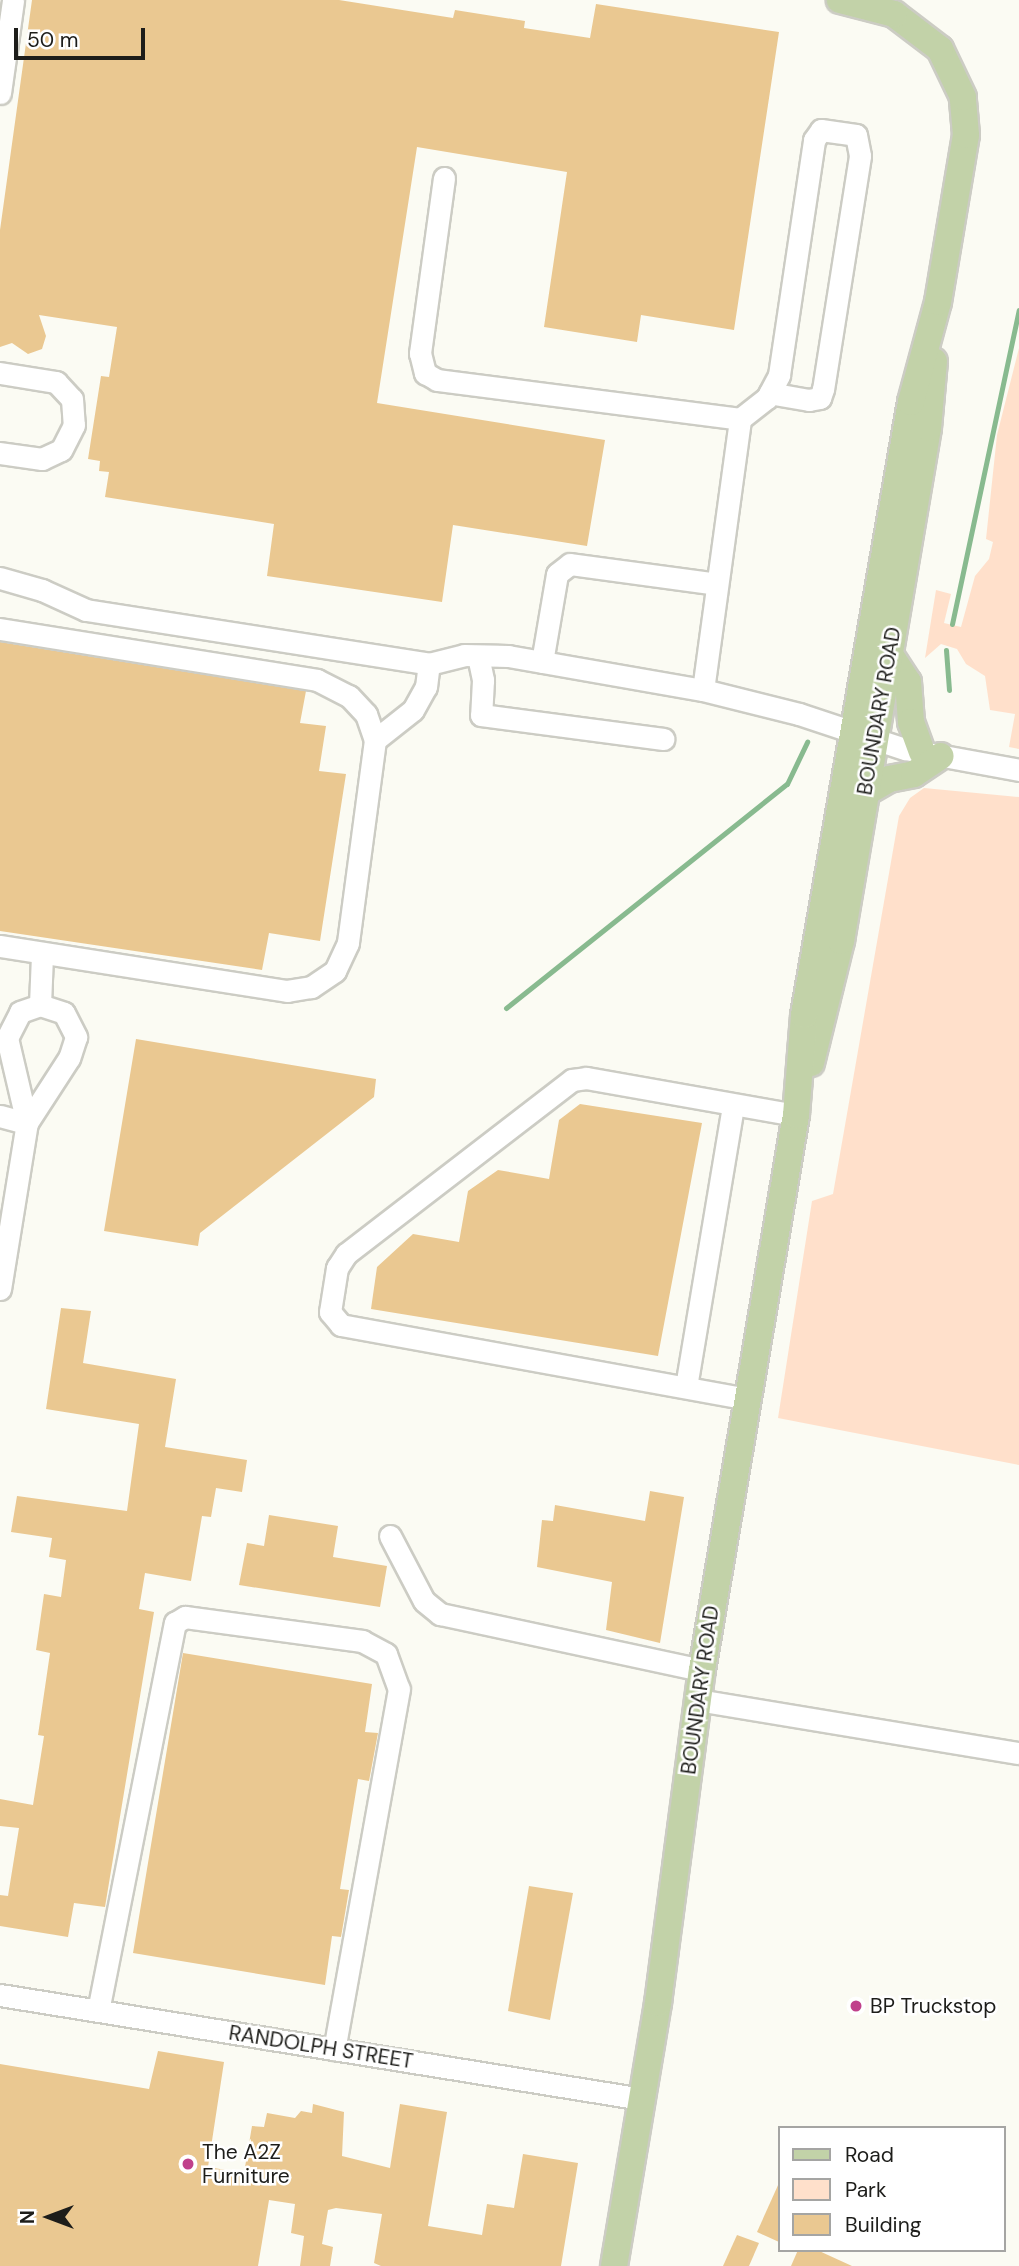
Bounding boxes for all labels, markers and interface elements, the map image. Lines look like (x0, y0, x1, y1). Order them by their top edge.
scale bar (18, 14, 149, 58)
text: 50 m (27, 26, 78, 54)
street label: BOUNDARY ROAD (852, 625, 906, 797)
street label: BOUNDARY ROAD (676, 1604, 724, 1776)
place label: BP Truckstop (870, 1993, 996, 2019)
marker: BP Truckstop (848, 1998, 864, 2014)
street label: RANDOLPH STREET (227, 2020, 415, 2074)
legend (778, 2126, 1005, 2252)
place label: The A2Z Furniture (202, 2139, 290, 2189)
text: Road (845, 2141, 894, 2169)
marker: The A2Z Furniture (180, 2156, 196, 2172)
text: Park (845, 2176, 886, 2204)
north arrow (14, 2182, 84, 2252)
text: N (15, 2210, 40, 2224)
text: Building (845, 2211, 921, 2239)

